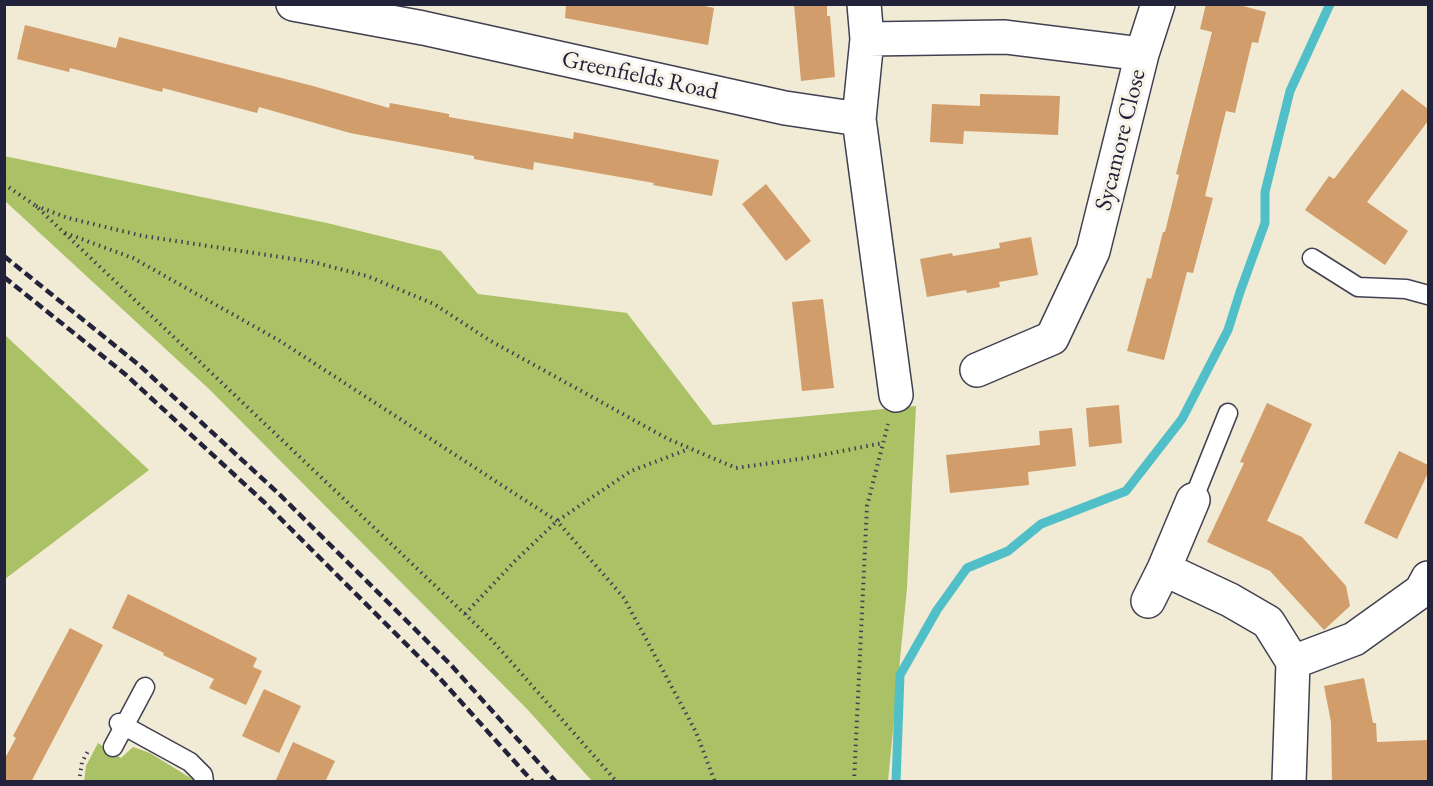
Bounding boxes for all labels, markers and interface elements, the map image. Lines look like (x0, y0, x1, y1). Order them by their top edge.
street label: Greenfields Road (559, 45, 721, 107)
street label: Sycamore Close (1090, 66, 1152, 214)

